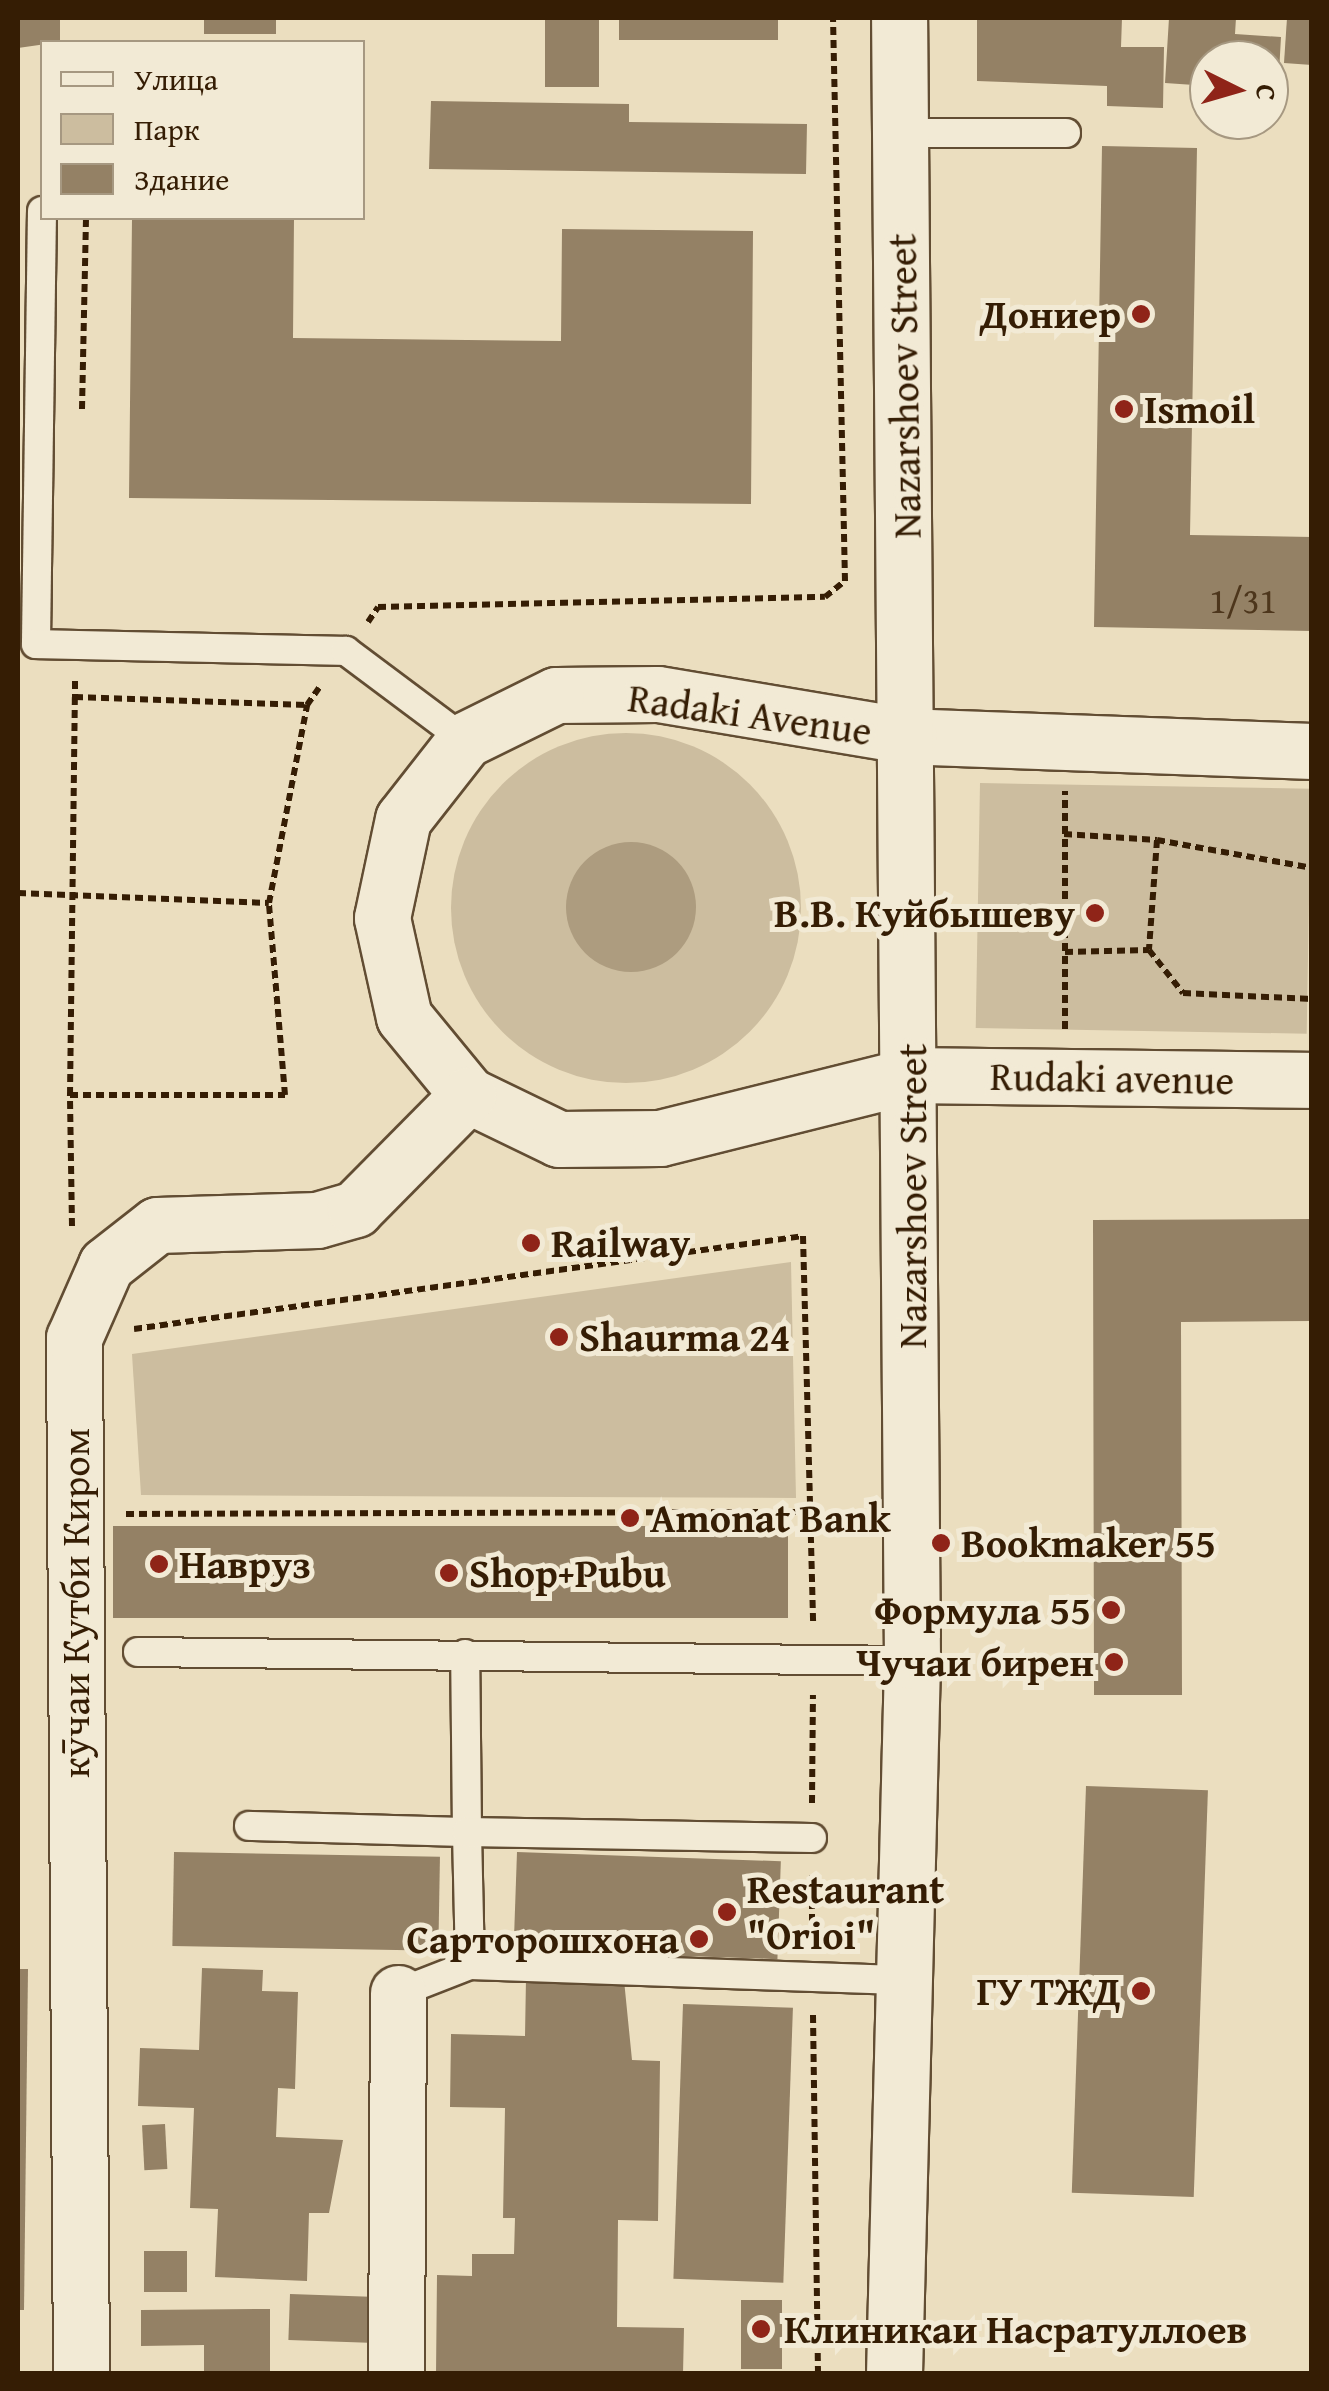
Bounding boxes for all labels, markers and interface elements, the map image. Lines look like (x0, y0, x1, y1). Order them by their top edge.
legend (40, 40, 365, 220)
north arrow (1189, 40, 1289, 140)
text: Улица (134, 57, 218, 101)
text: С (1246, 83, 1289, 102)
text: Парк (134, 107, 200, 151)
text: Здание (134, 157, 229, 201)
street label: Nazarshoev Street (877, 233, 931, 539)
place label: Дониер (980, 290, 1121, 338)
marker: Дониер (1130, 303, 1152, 325)
place label: Ismoil (1144, 385, 1255, 433)
marker: Ismoil (1113, 398, 1135, 420)
house number: 1/31 (1209, 580, 1277, 622)
street label: Radaki Avenue (625, 673, 875, 755)
place label: В.В. Куйбышеву (774, 889, 1075, 937)
marker: В.В. Куйбышеву (1084, 902, 1106, 924)
street label: Nazarshoev Street (888, 1043, 936, 1349)
street label: Rudaki avenue (990, 1052, 1234, 1104)
place label: Railway (551, 1219, 690, 1267)
marker: Railway (520, 1232, 542, 1254)
place label: Shaurma 24 (579, 1313, 791, 1361)
marker: Shaurma 24 (548, 1326, 570, 1348)
street label: кӯчаи Кутби Киром (51, 1428, 99, 1778)
place label: Amonat Bank (650, 1494, 891, 1542)
marker: Amonat Bank (619, 1507, 641, 1529)
place label: Bookmaker 55 (961, 1519, 1216, 1567)
marker: Bookmaker 55 (930, 1532, 952, 1554)
place label: Навруз (179, 1540, 311, 1588)
place label: Shop+Pubu (469, 1549, 666, 1597)
marker: Навруз (148, 1553, 170, 1575)
marker: Shop+Pubu (438, 1562, 460, 1584)
place label: Формула 55 (874, 1586, 1091, 1634)
marker: Формула 55 (1100, 1599, 1122, 1621)
place label: Чучаи бирен (856, 1638, 1094, 1686)
marker: Чучаи бирен (1103, 1651, 1125, 1673)
place label: Restaurant "Orioi" (747, 1865, 944, 1959)
marker: Restaurant "Orioi" (716, 1901, 738, 1923)
place label: Сарторошхона (406, 1915, 679, 1963)
marker: Сарторошхона (688, 1928, 710, 1950)
place label: ГУ ТЖД (976, 1967, 1121, 2015)
marker: ГУ ТЖД (1130, 1980, 1152, 2002)
place label: Клиникаи Насратуллоев (784, 2305, 1248, 2353)
marker: Клиникаи Насратуллоев (748, 2316, 774, 2342)

